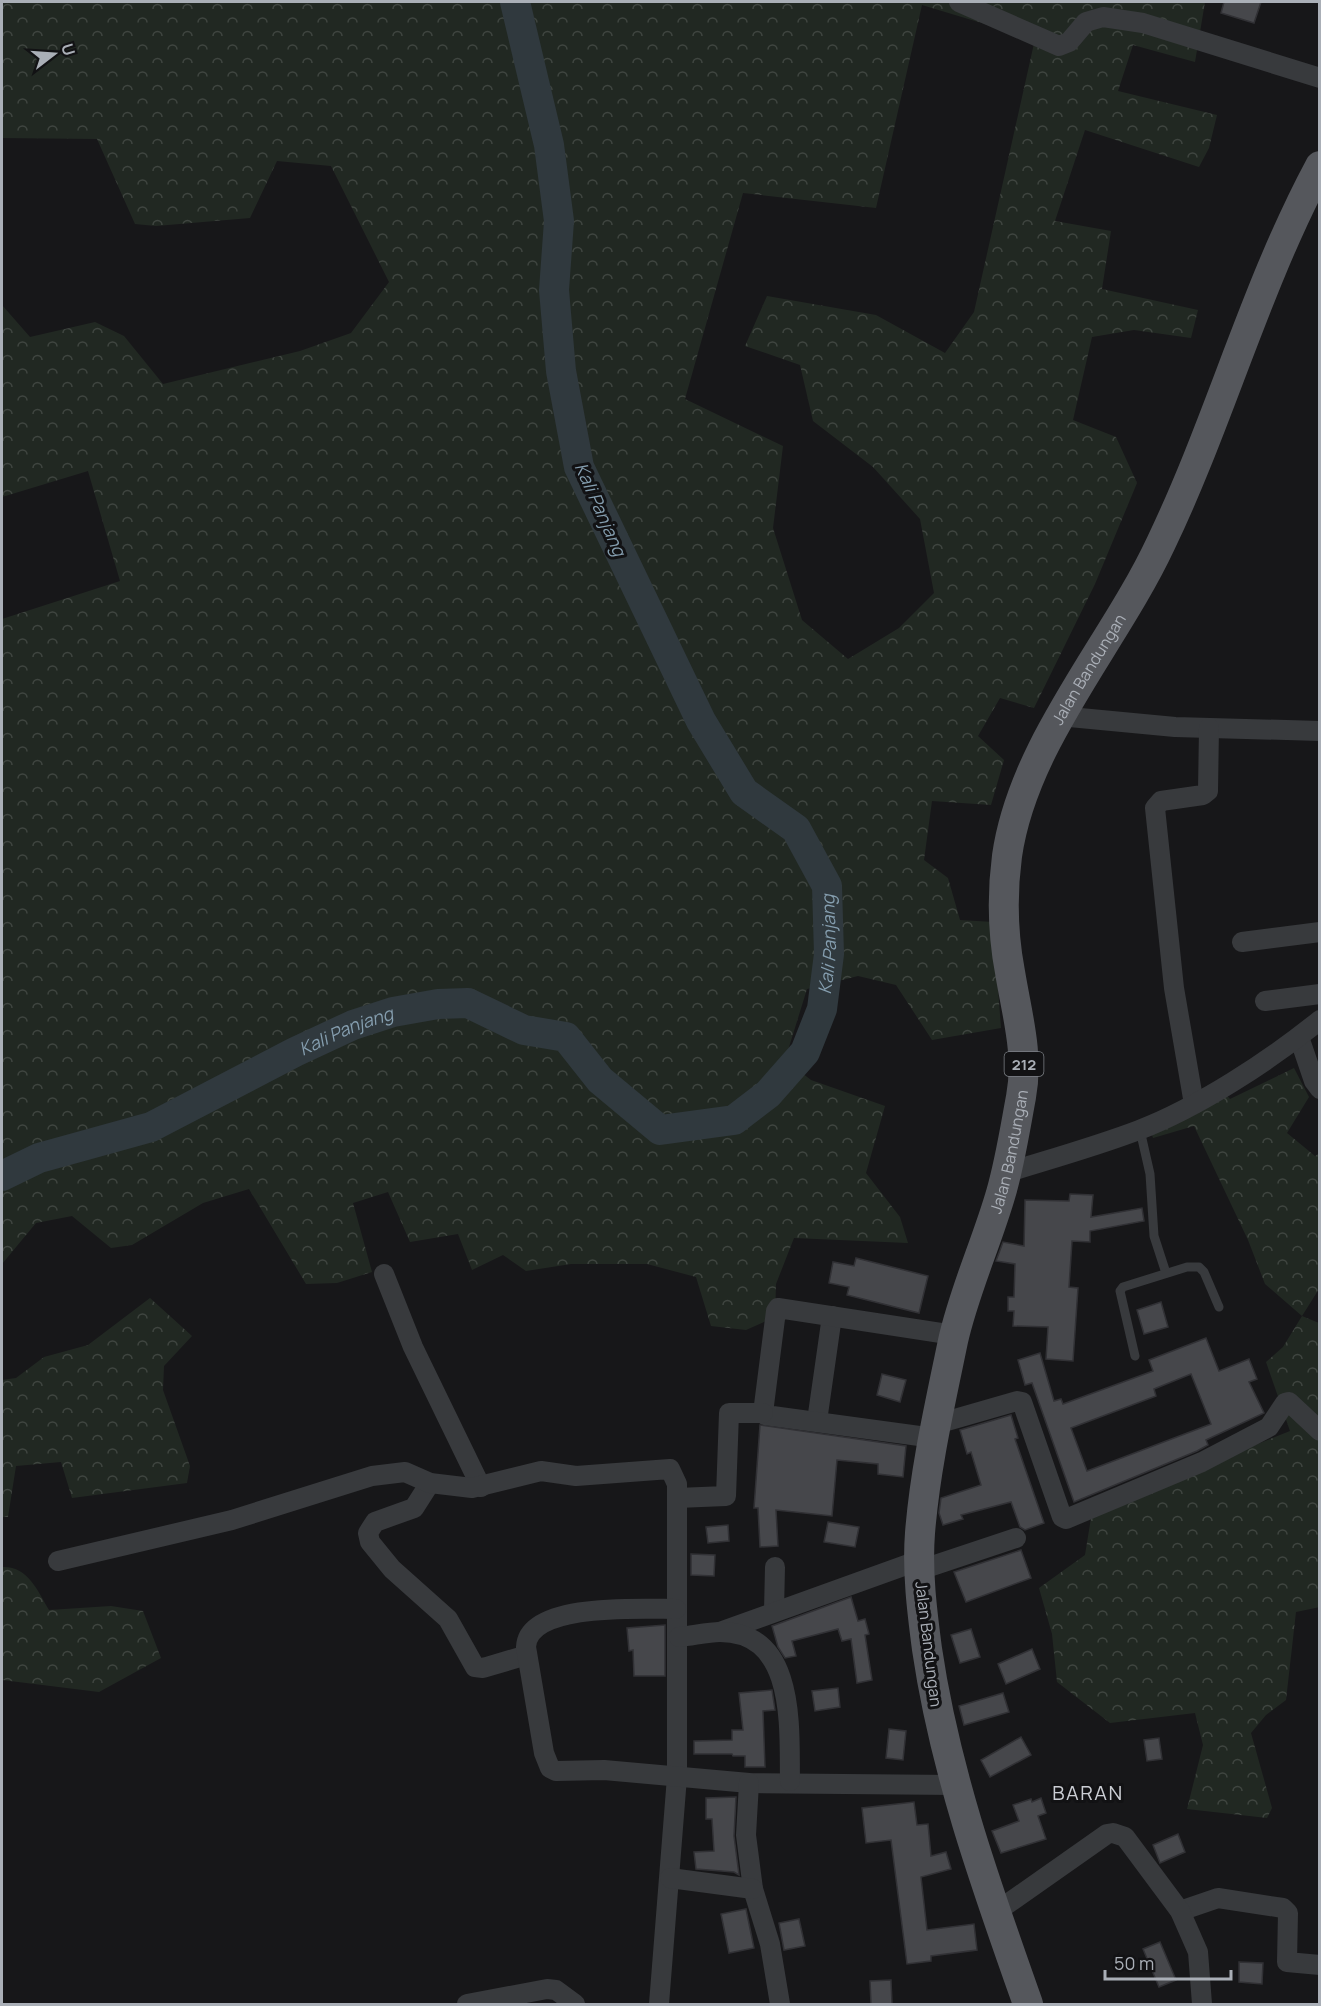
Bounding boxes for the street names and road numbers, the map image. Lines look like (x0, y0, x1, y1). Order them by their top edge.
street label: Jalan Bandungan (1046, 609, 1131, 729)
road number: 212 (1004, 1052, 1044, 1076)
street label: Jalan Bandungan (984, 1088, 1033, 1216)
street label: Jalan Bandungan (910, 1580, 948, 1708)

